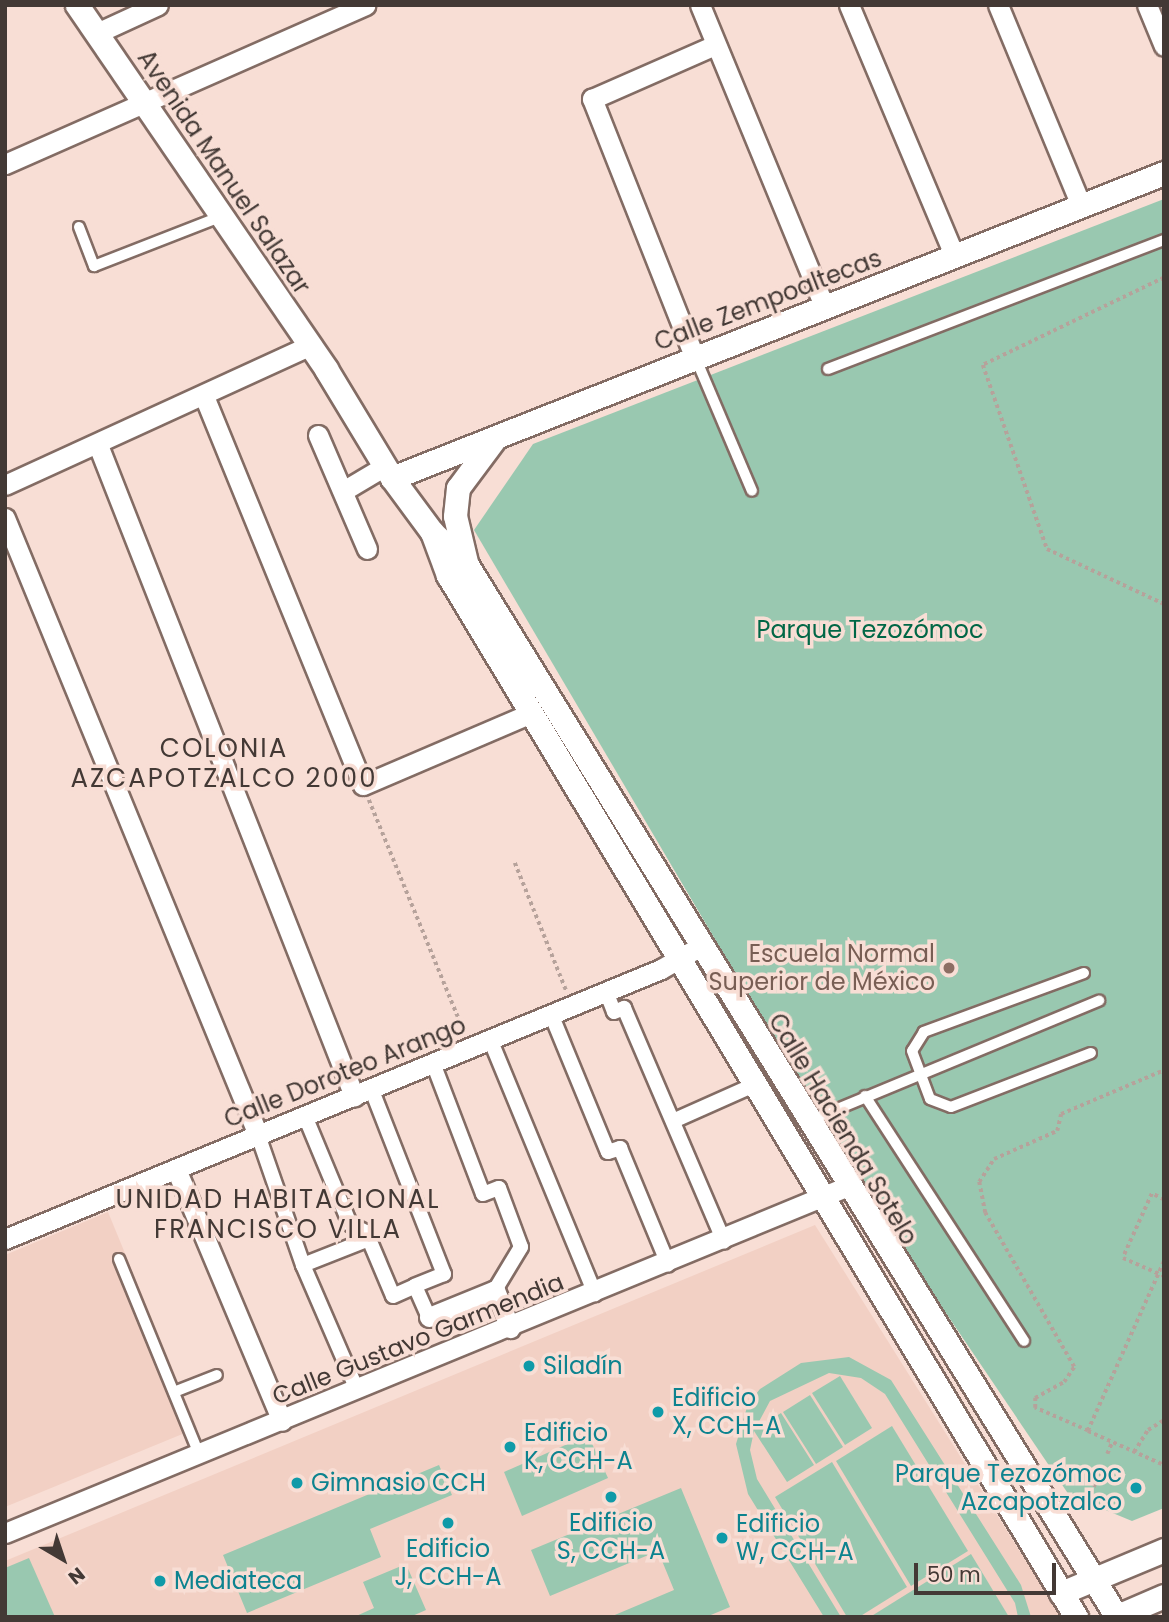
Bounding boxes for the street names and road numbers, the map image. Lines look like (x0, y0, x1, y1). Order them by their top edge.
street label: Avenida Manuel Salazar (132, 45, 316, 299)
street label: Calle Zempoaltecas (650, 243, 886, 357)
street label: Calle Hacienda Sotelo (763, 1008, 923, 1250)
street label: Calle Doroteo Arango (220, 1010, 470, 1134)
street label: Calle Gustavo Garmendia (268, 1267, 568, 1411)

